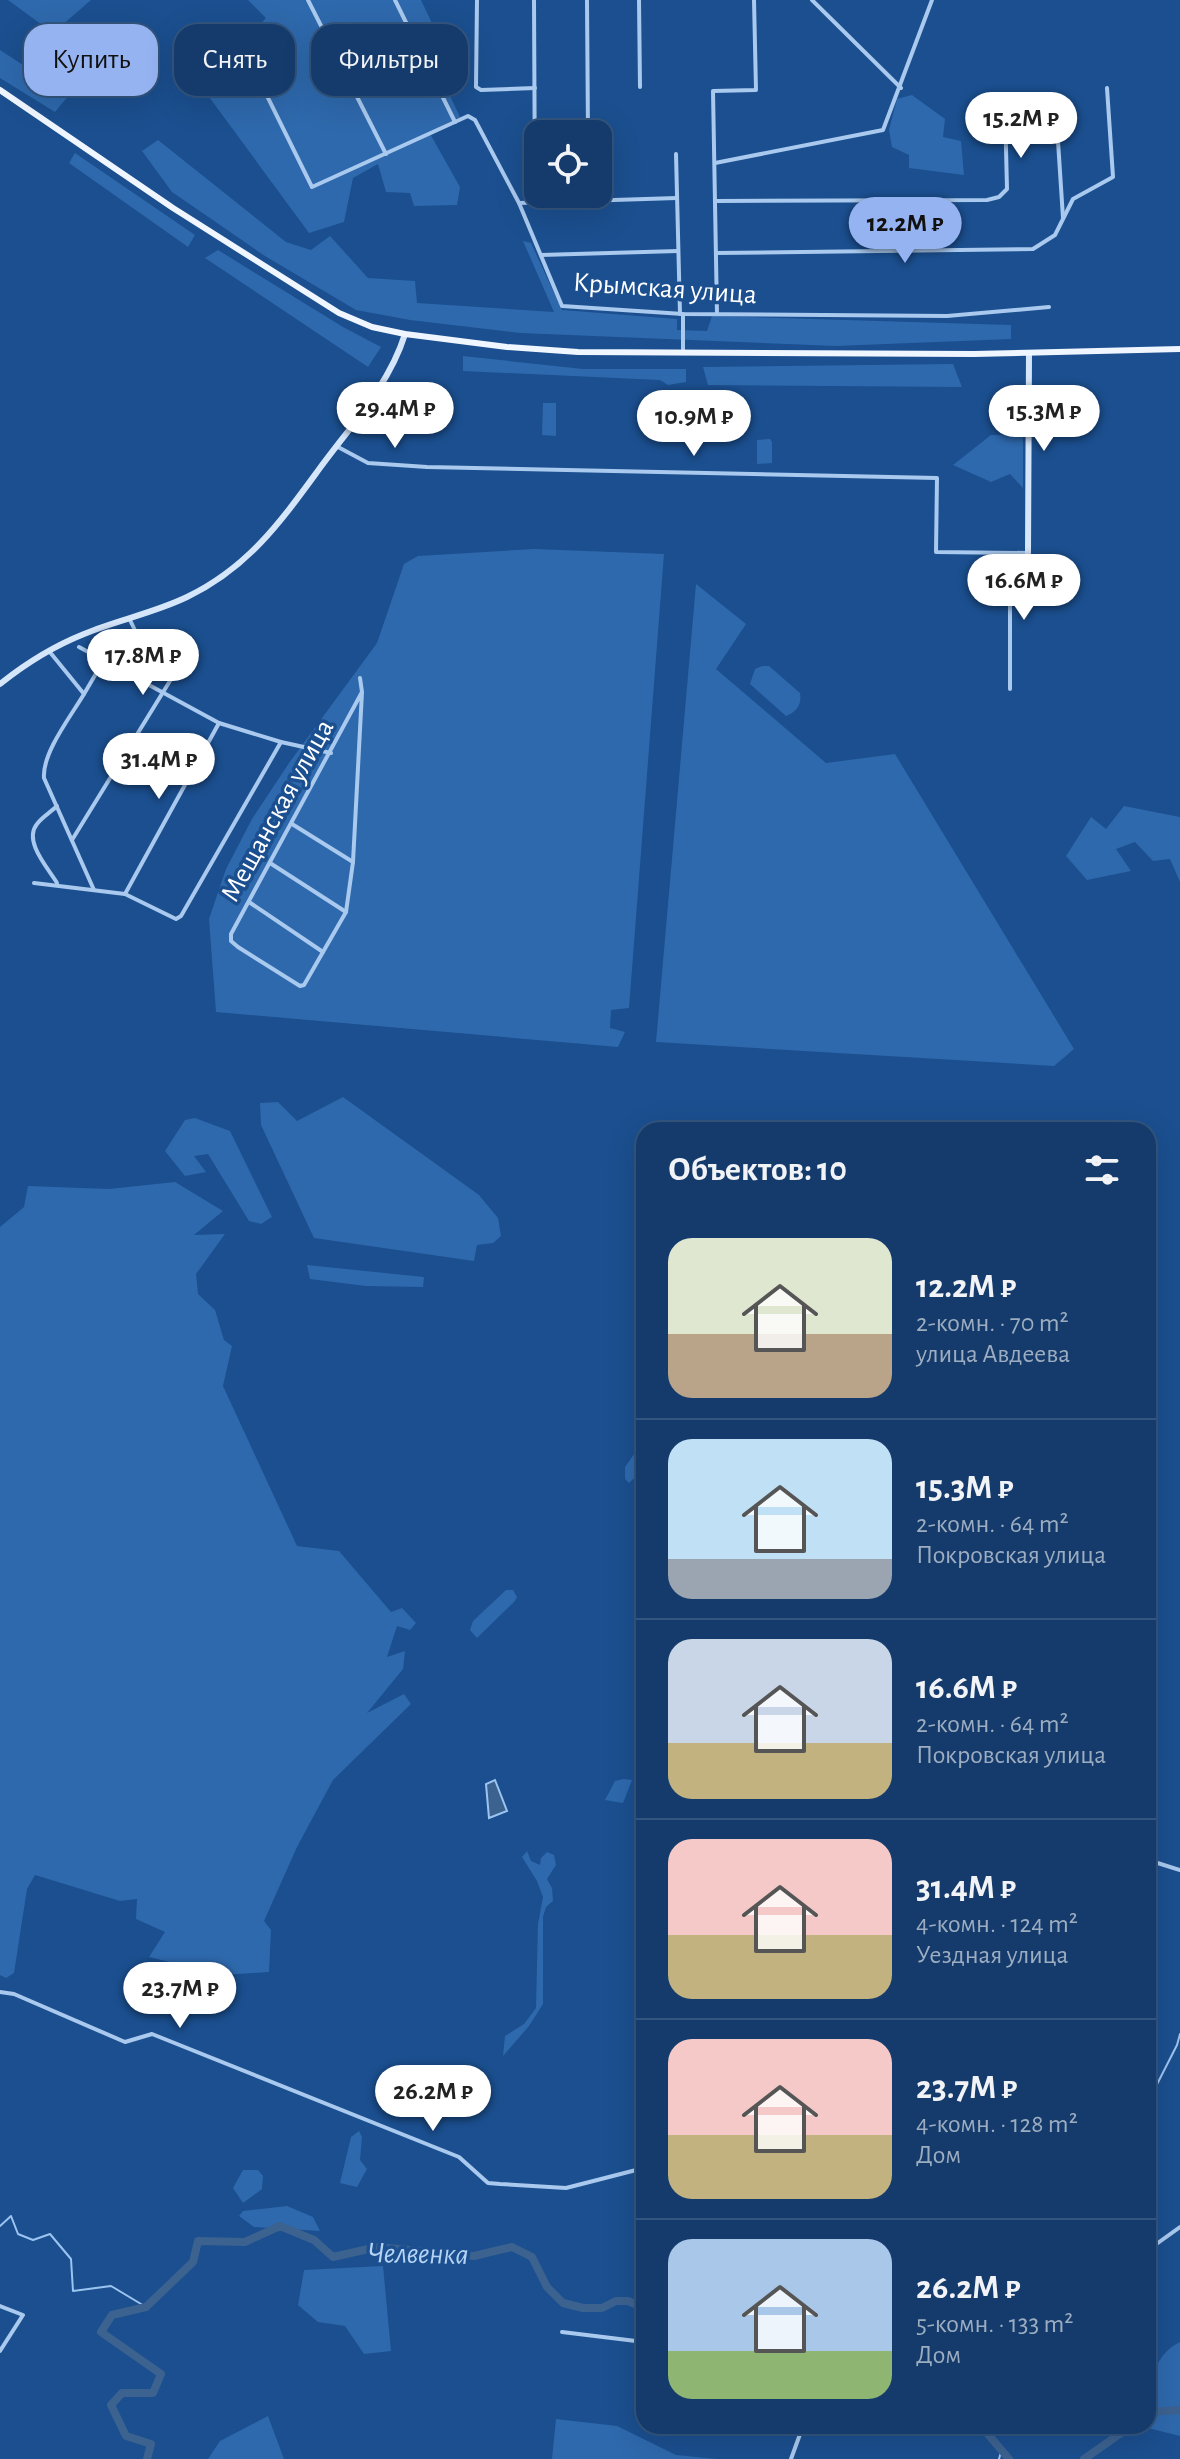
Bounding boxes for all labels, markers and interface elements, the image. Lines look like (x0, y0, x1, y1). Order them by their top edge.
chip: Купить (24, 24, 158, 96)
chip: Снять (174, 24, 295, 96)
chip: Фильтры (311, 24, 468, 96)
pin: 15.2M ₽ (947, 92, 1095, 160)
text: 15.2M ₽ (983, 105, 1059, 131)
map controls (524, 120, 612, 208)
button: locate (524, 120, 612, 208)
pin: 12.2M ₽ (831, 197, 979, 265)
text: 12.2M ₽ (867, 210, 943, 236)
street label: Крымская улица (572, 269, 758, 309)
pin: 29.4M ₽ (321, 382, 469, 450)
pin: 15.3M ₽ (970, 385, 1118, 453)
pin: 10.9M ₽ (620, 390, 768, 458)
text: 29.4M ₽ (355, 395, 435, 421)
text: 15.3M ₽ (1007, 398, 1081, 424)
text: 10.9M ₽ (655, 403, 733, 429)
pin: 16.6M ₽ (950, 554, 1098, 622)
text: 16.6M ₽ (985, 567, 1063, 593)
pin: 17.8M ₽ (69, 629, 217, 697)
text: 17.8M ₽ (105, 642, 181, 668)
street label: Мещанская улица (216, 715, 339, 907)
pin: 31.4M ₽ (85, 733, 233, 801)
text: 31.4M ₽ (121, 746, 197, 772)
icon: filters (1080, 1148, 1124, 1192)
text: Объектов: 10 (668, 1153, 847, 1187)
icon: home (732, 1270, 828, 1366)
text: 12.2M ₽ (916, 1270, 1016, 1304)
text: 2-комн. · 70 m² (916, 1310, 1069, 1336)
text: улица Авдеева (916, 1341, 1070, 1367)
icon: home (732, 1471, 828, 1567)
text: 15.3M ₽ (916, 1471, 1014, 1505)
text: 2-комн. · 64 m² (916, 1511, 1069, 1537)
text: Покровская улица (916, 1542, 1106, 1568)
icon: home (732, 1671, 828, 1767)
text: 16.6M ₽ (916, 1671, 1017, 1705)
text: 2-комн. · 64 m² (916, 1711, 1069, 1737)
text: Покровская улица (916, 1742, 1106, 1768)
icon: home (732, 1871, 828, 1967)
text: 31.4M ₽ (916, 1871, 1016, 1905)
text: 4-комн. · 124 m² (916, 1911, 1078, 1937)
text: Уездная улица (916, 1942, 1069, 1968)
pin: 23.7M ₽ (106, 1962, 254, 2030)
text: 23.7M ₽ (141, 1975, 219, 2001)
pin: 26.2M ₽ (359, 2065, 507, 2133)
icon: home (732, 2071, 828, 2167)
text: 23.7M ₽ (916, 2071, 1017, 2105)
text: 26.2M ₽ (393, 2078, 473, 2104)
text: 4-комн. · 128 m² (916, 2111, 1078, 2137)
text: Дом (916, 2142, 961, 2168)
water label: Челвенка (367, 2238, 469, 2270)
icon: home (732, 2271, 828, 2367)
text: 26.2M ₽ (916, 2271, 1020, 2305)
text: 5-комн. · 133 m² (916, 2311, 1073, 2337)
text: Дом (916, 2342, 961, 2368)

